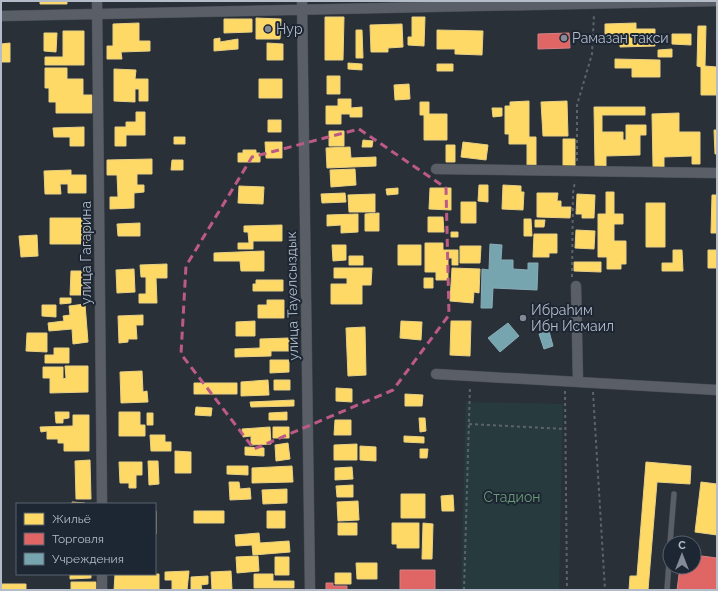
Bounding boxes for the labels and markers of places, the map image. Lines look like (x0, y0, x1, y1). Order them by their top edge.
place label: Нур (276, 21, 303, 37)
marker: Нур (263, 24, 273, 34)
place label: Рамазан такси (572, 30, 669, 46)
marker: Рамазан такси (559, 33, 569, 43)
place label: Ибраһим Ибн Исмаил (531, 302, 614, 334)
marker: Ибраһим Ибн Исмаил (518, 313, 528, 323)

